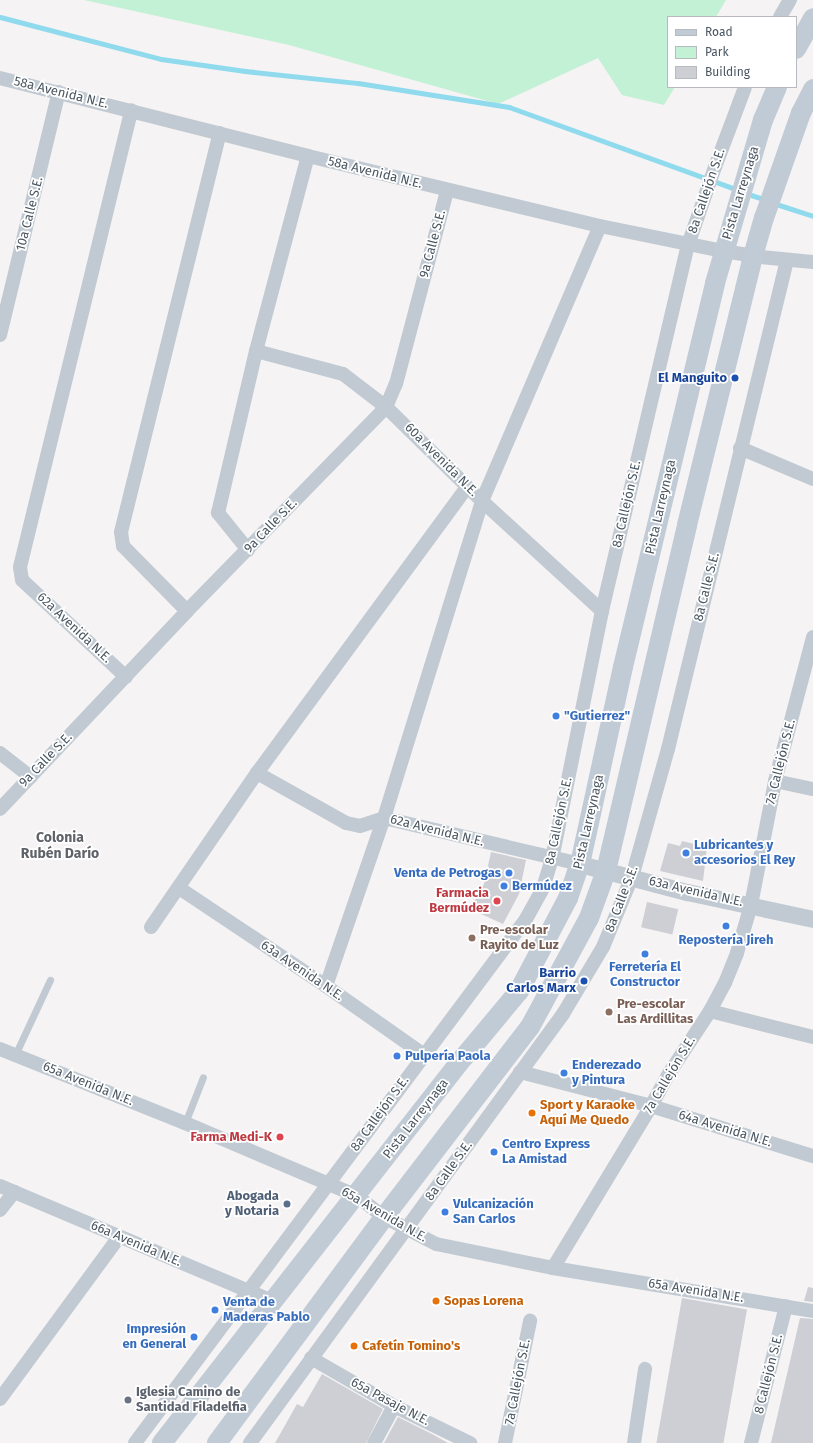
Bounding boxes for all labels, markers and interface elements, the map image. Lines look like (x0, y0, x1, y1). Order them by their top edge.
legend (667, 16, 797, 88)
text: Road (705, 25, 733, 39)
text: Park (705, 45, 729, 59)
text: Building (705, 65, 750, 79)
street label: 58a Avenida N.E. (12, 74, 110, 112)
street label: Pista Larreynaga (719, 144, 763, 242)
street label: 8a Callejón S.E. (685, 146, 729, 236)
street label: 58a Avenida N.E. (326, 154, 424, 192)
street label: 10a Calle S.E. (13, 175, 47, 253)
street label: 9a Calle S.E. (416, 208, 450, 280)
place label: El Manguito (658, 370, 727, 386)
marker: El Manguito (730, 373, 740, 383)
street label: 60a Avenida N.E. (401, 420, 481, 500)
street label: Pista Larreynaga (642, 458, 680, 556)
street label: 8a Callejón S.E. (609, 459, 645, 549)
street label: 9a Calle S.E. (241, 496, 301, 556)
street label: 8a Calle S.E. (691, 551, 723, 623)
street label: 62a Avenida N.E. (34, 590, 114, 666)
place label: "Gutierrez" (564, 708, 630, 724)
marker: "Gutierrez" (551, 711, 561, 721)
street label: 7a Callejón S.E. (763, 718, 799, 806)
street label: 9a Calle S.E. (16, 730, 76, 790)
street label: Pista Larreynaga (570, 773, 608, 871)
street label: 8a Callejón S.E. (542, 776, 576, 866)
street label: 62a Avenida N.E. (388, 812, 486, 850)
district label: Colonia Rubén Darío (21, 830, 99, 862)
place label: Lubricantes y accesorios El Rey (694, 838, 795, 869)
marker: Lubricantes y accesorios El Rey (681, 848, 691, 858)
street label: 8a Calle S.E. (602, 863, 642, 935)
place label: Venta de Petrogas (394, 865, 501, 881)
marker: Venta de Petrogas (504, 868, 514, 878)
street label: 63a Avenida N.E. (647, 874, 745, 910)
place label: Bermúdez (512, 878, 572, 894)
marker: Bermúdez (499, 881, 509, 891)
place label: Farmacia Bermúdez (429, 886, 489, 917)
marker: Farmacia Bermúdez (492, 896, 502, 906)
marker: Repostería Jireh (721, 921, 731, 931)
place label: Pre-escolar Rayito de Luz (480, 923, 559, 954)
place label: Repostería Jireh (679, 932, 773, 948)
marker: Pre-escolar Rayito de Luz (467, 933, 477, 943)
street label: 63a Avenida N.E. (258, 938, 346, 1004)
marker: Ferretería El Constructor (640, 949, 650, 959)
place label: Ferretería El Constructor (609, 960, 681, 991)
place label: Barrio Carlos Marx (506, 966, 576, 997)
marker: Barrio Carlos Marx (579, 976, 589, 986)
place label: Pre-escolar Las Ardillitas (617, 997, 693, 1028)
marker: Pre-escolar Las Ardillitas (604, 1007, 614, 1017)
street label: 7a Callejón S.E. (641, 1034, 699, 1116)
place label: Pulpería Paola (405, 1048, 491, 1064)
marker: Pulpería Paola (392, 1051, 402, 1061)
place label: Enderezado y Pintura (572, 1058, 641, 1089)
street label: 65a Avenida N.E. (40, 1059, 136, 1109)
marker: Enderezado y Pintura (559, 1068, 569, 1078)
street label: 8a Callejón S.E. (348, 1073, 412, 1155)
street label: Pista Larreynaga (380, 1076, 452, 1162)
place label: Sport y Karaoke Aquí Me Quedo (540, 1098, 635, 1129)
street label: 64a Avenida N.E. (676, 1107, 774, 1151)
marker: Sport y Karaoke Aquí Me Quedo (527, 1108, 537, 1118)
place label: Farma Medi-K (191, 1129, 272, 1145)
marker: Farma Medi-K (275, 1132, 285, 1142)
place label: Centro Express La Amistad (502, 1137, 590, 1168)
street label: 8a Calle S.E. (422, 1138, 476, 1204)
marker: Centro Express La Amistad (489, 1147, 499, 1157)
street label: 65a Avenida N.E. (338, 1184, 430, 1246)
place label: Abogada y Notaria (225, 1189, 279, 1220)
place label: Vulcanización San Carlos (453, 1197, 534, 1228)
marker: Abogada y Notaria (282, 1199, 292, 1209)
marker: Vulcanización San Carlos (440, 1207, 450, 1217)
street label: 66a Avenida N.E. (88, 1218, 184, 1270)
street label: 65a Avenida N.E. (647, 1276, 745, 1306)
place label: Sopas Lorena (444, 1293, 524, 1309)
place label: Venta de Maderas Pablo (223, 1295, 310, 1326)
marker: Sopas Lorena (431, 1296, 441, 1306)
marker: Venta de Maderas Pablo (210, 1305, 220, 1315)
place label: Impresión en General (122, 1322, 186, 1353)
marker: Impresión en General (189, 1332, 199, 1342)
street label: 8 Callejón S.E. (752, 1332, 786, 1416)
place label: Cafetín Tomino's (362, 1338, 460, 1354)
street label: 7a Callejón S.E. (502, 1338, 534, 1426)
marker: Cafetín Tomino's (349, 1341, 359, 1351)
street label: 65a Pasaje N.E. (348, 1375, 432, 1429)
place label: Iglesia Camino de Santidad Filadelfia (136, 1385, 247, 1416)
marker: Iglesia Camino de Santidad Filadelfia (123, 1395, 133, 1405)

